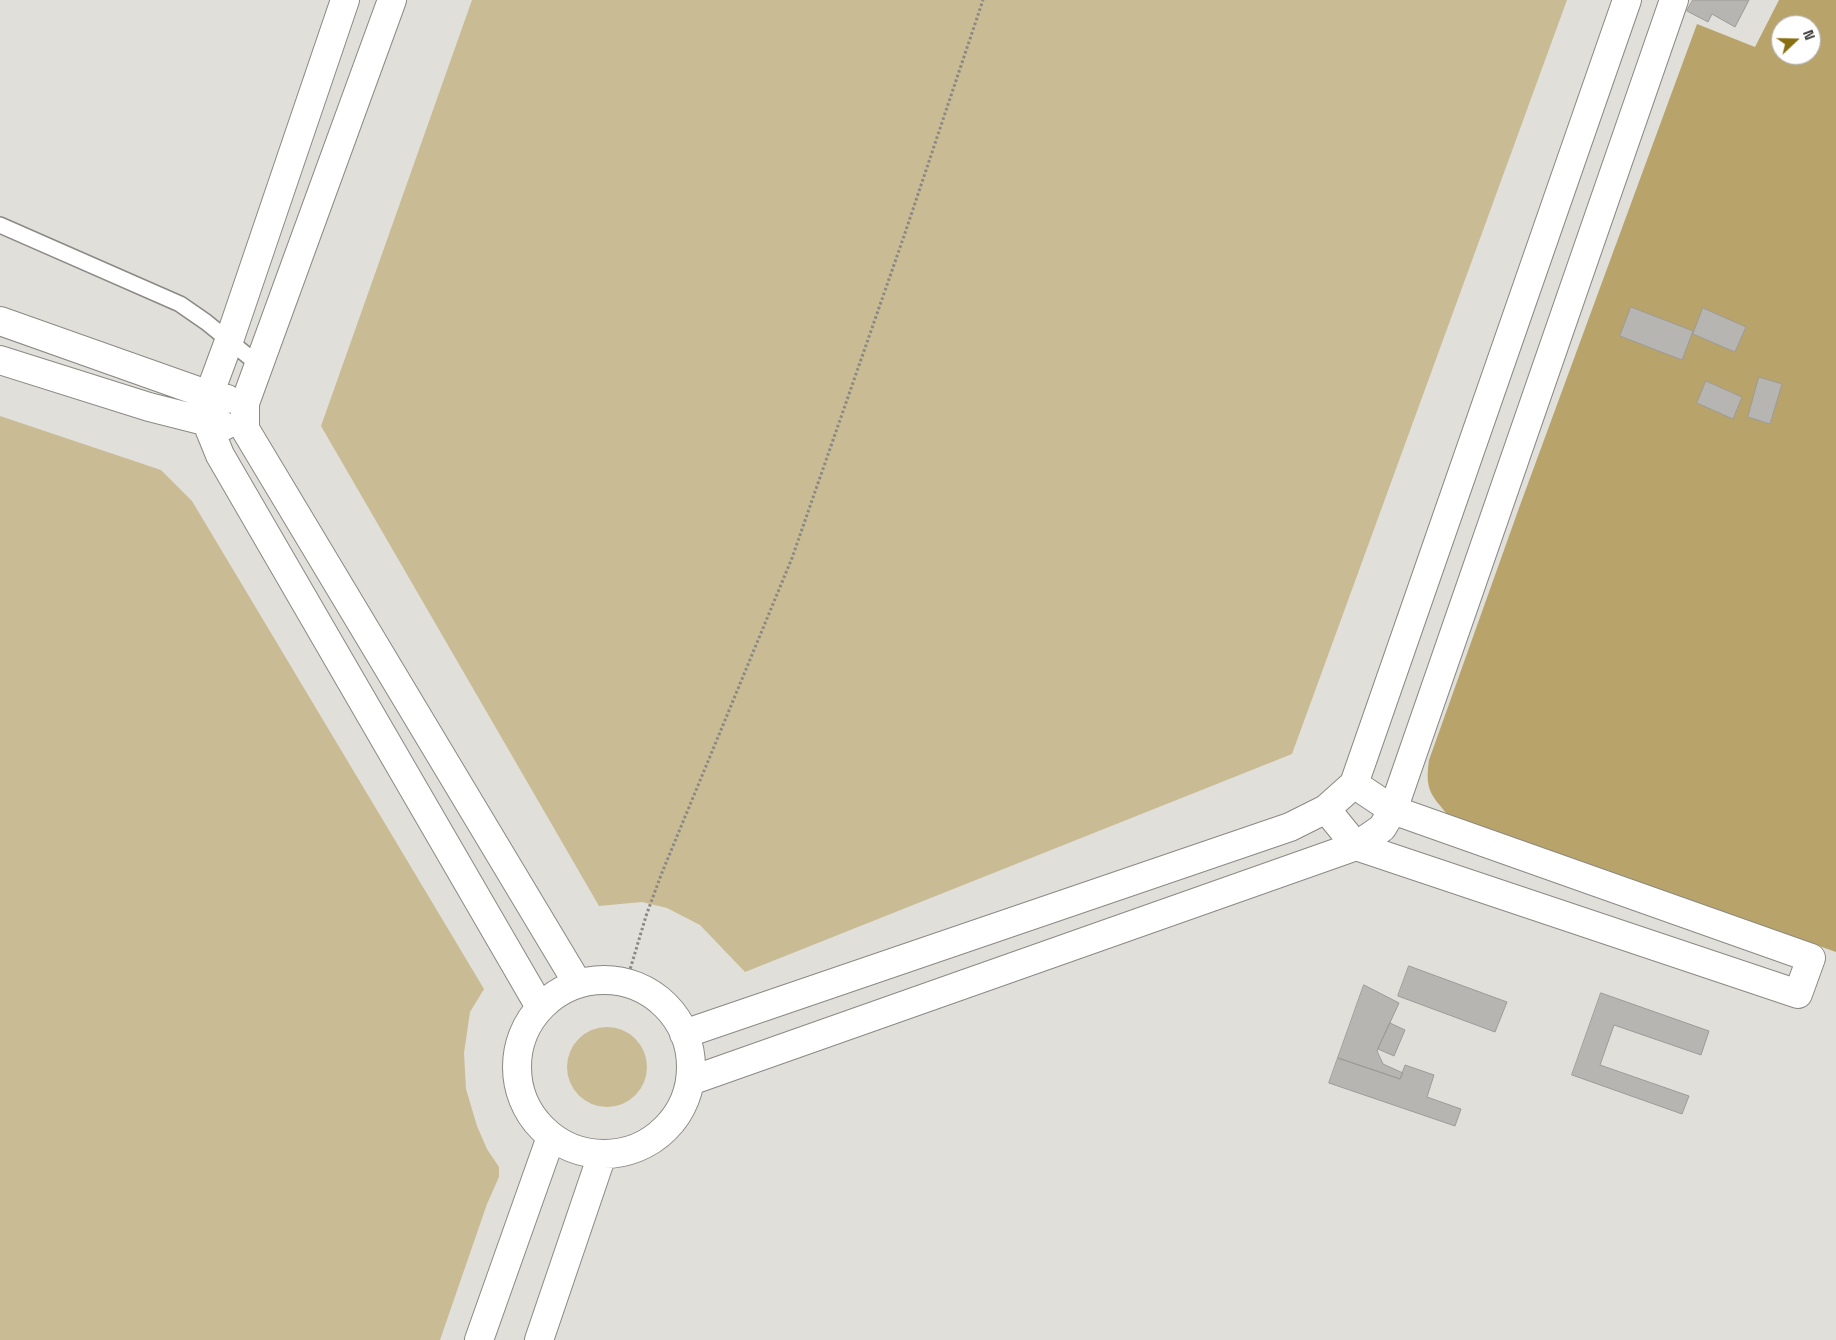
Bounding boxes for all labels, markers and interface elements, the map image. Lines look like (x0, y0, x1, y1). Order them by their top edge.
north arrow (1771, 15, 1821, 65)
text: N (1799, 27, 1819, 43)

